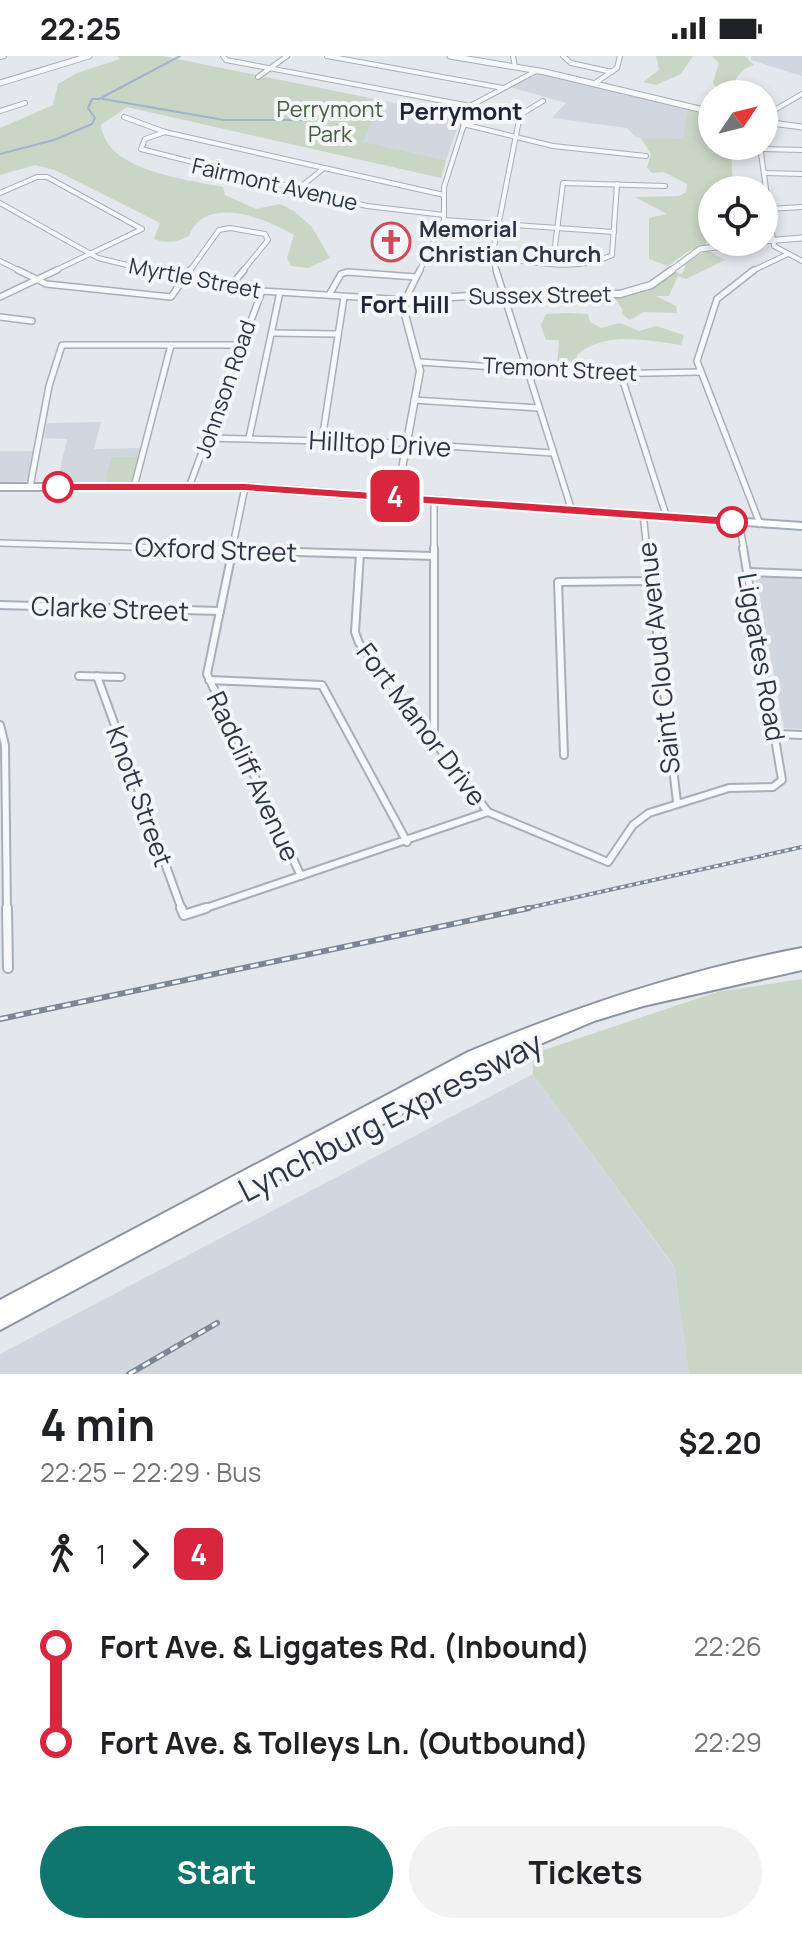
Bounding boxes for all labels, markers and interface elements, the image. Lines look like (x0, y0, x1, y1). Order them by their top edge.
text: 22:25 (40, 8, 121, 49)
north arrow (698, 80, 778, 160)
map controls (698, 80, 778, 256)
park label: Perrymont Park (277, 94, 384, 149)
district label: Perrymont (399, 94, 523, 127)
street label: Fairmont Avenue (189, 150, 361, 218)
button: locate (698, 176, 778, 256)
place label: Memorial Christian Church (419, 214, 601, 269)
church icon: Memorial Christian Church (370, 221, 412, 263)
street label: Myrtle Street (126, 251, 264, 306)
street label: Sussex Street (468, 279, 612, 311)
district label: Fort Hill (360, 287, 450, 320)
street label: Johnson Road (187, 316, 263, 462)
street label: Tremont Street (482, 350, 638, 388)
street label: Hilltop Drive (308, 421, 452, 465)
line badge: 4 (369, 470, 421, 522)
unlabelled marker (43, 472, 73, 502)
text: 4 (386, 477, 404, 515)
unlabelled marker (717, 507, 747, 537)
street label: Oxford Street (134, 528, 298, 570)
street label: Saint Cloud Avenue (628, 540, 688, 776)
street label: Liggates Road (730, 570, 794, 744)
street label: Clarke Street (30, 587, 190, 629)
street label: Fort Manor Drive (349, 635, 495, 813)
street label: Radcliff Avenue (199, 685, 309, 867)
street label: Knott Street (98, 721, 182, 871)
street label: Lynchburg Expressway (230, 1020, 550, 1212)
text: 4 min (40, 1394, 155, 1454)
text: $2.20 (679, 1422, 762, 1463)
text: 22:25 – 22:29 · Bus (40, 1454, 261, 1490)
icon: walk (40, 1532, 84, 1576)
icon: forward (118, 1532, 162, 1576)
text: 4 (190, 1535, 207, 1573)
text: 1 (96, 1536, 106, 1572)
text: Fort Ave. & Liggates Rd. (Inbound) (100, 1626, 590, 1667)
text: 22:26 (694, 1628, 762, 1664)
text: Fort Ave. & Tolleys Ln. (Outbound) (100, 1722, 589, 1763)
text: 22:29 (694, 1724, 762, 1760)
button: Start (40, 1826, 393, 1918)
button: Tickets (409, 1826, 762, 1918)

